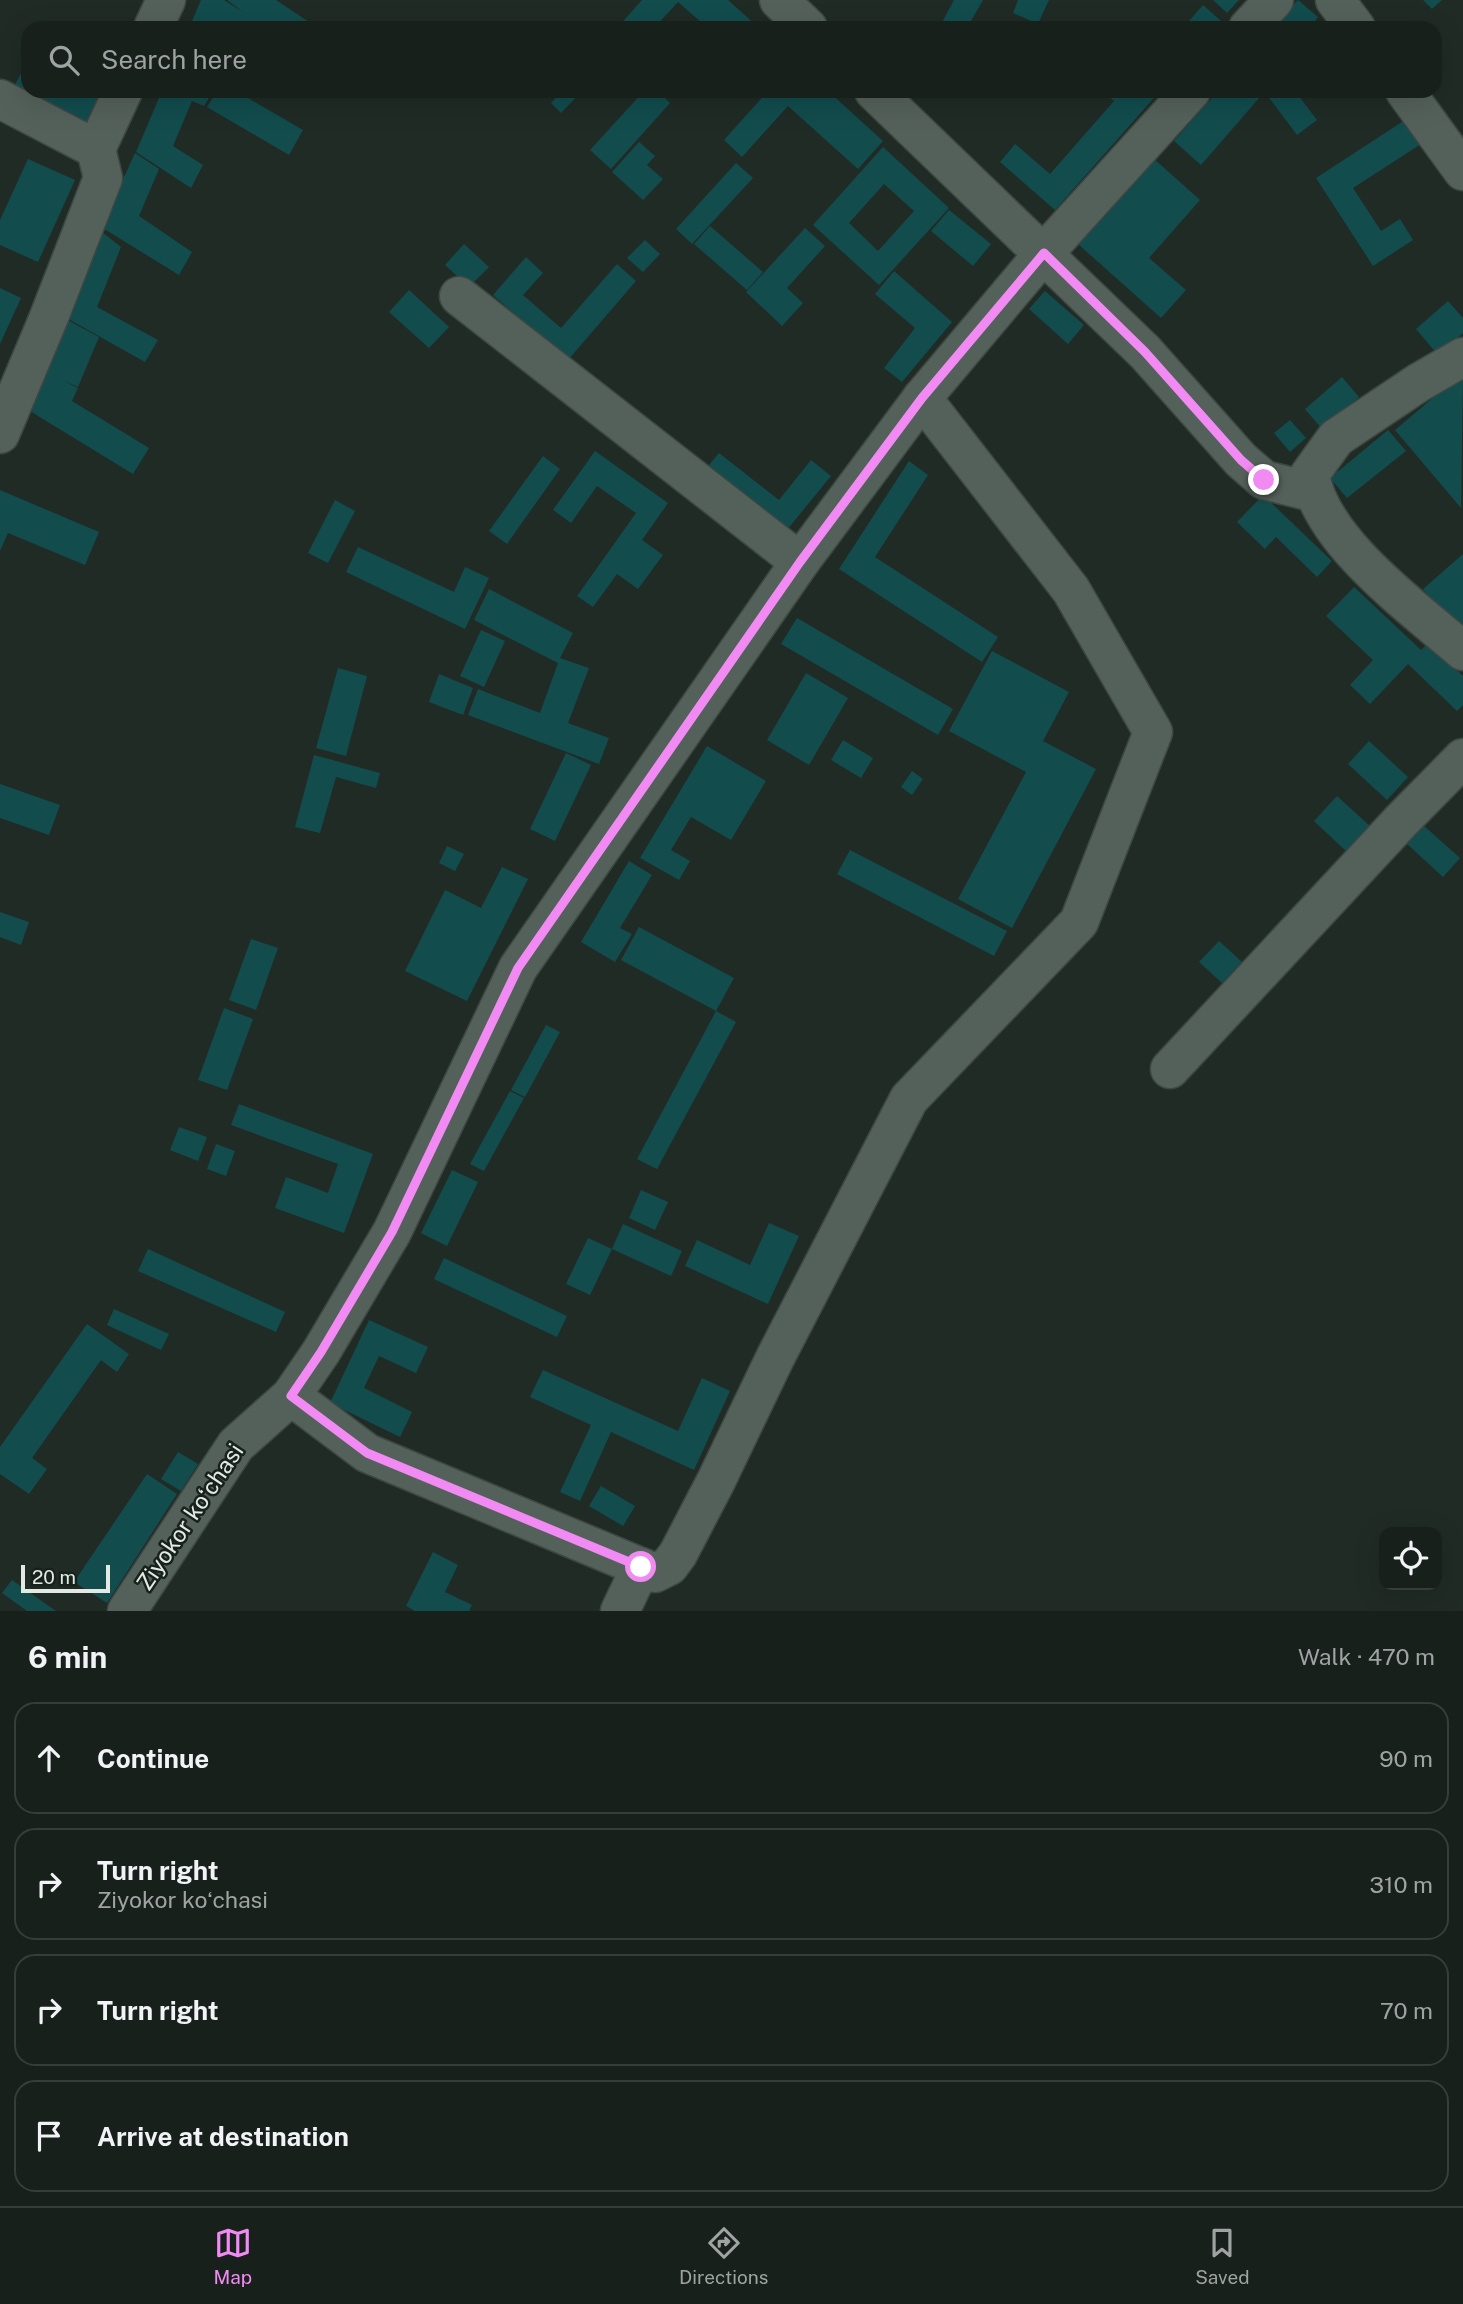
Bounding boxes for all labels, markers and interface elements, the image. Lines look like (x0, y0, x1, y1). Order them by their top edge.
search box (21, 21, 1442, 98)
icon: search (45, 41, 83, 79)
text: Search here (101, 44, 247, 75)
route end (1248, 464, 1279, 495)
street label: Ziyokor koʻchasi (131, 1438, 249, 1595)
map controls (1379, 1527, 1442, 1590)
button: locate (1379, 1527, 1442, 1590)
route start (625, 1551, 656, 1582)
scale bar (21, 1562, 110, 1594)
text: 20 m (32, 1566, 76, 1588)
text: 6 min (28, 1639, 107, 1675)
text: Walk · 470 m (1298, 1643, 1435, 1670)
icon: ahead (30, 1739, 68, 1777)
text: Continue (97, 1743, 209, 1774)
text: 90 m (1379, 1745, 1433, 1772)
text: Turn right (97, 1855, 219, 1886)
icon: right (30, 1865, 68, 1903)
text: 310 m (1370, 1871, 1433, 1898)
text: Ziyokor koʻchasi (97, 1886, 268, 1913)
icon: right (30, 1991, 68, 2029)
text: Turn right (97, 1995, 219, 2026)
text: 70 m (1380, 1997, 1433, 2024)
icon: arrive (30, 2117, 68, 2155)
text: Arrive at destination (97, 2121, 349, 2152)
tab: Map (213, 2224, 252, 2288)
tab: Directions (679, 2224, 768, 2288)
tab: Saved (1195, 2224, 1250, 2288)

